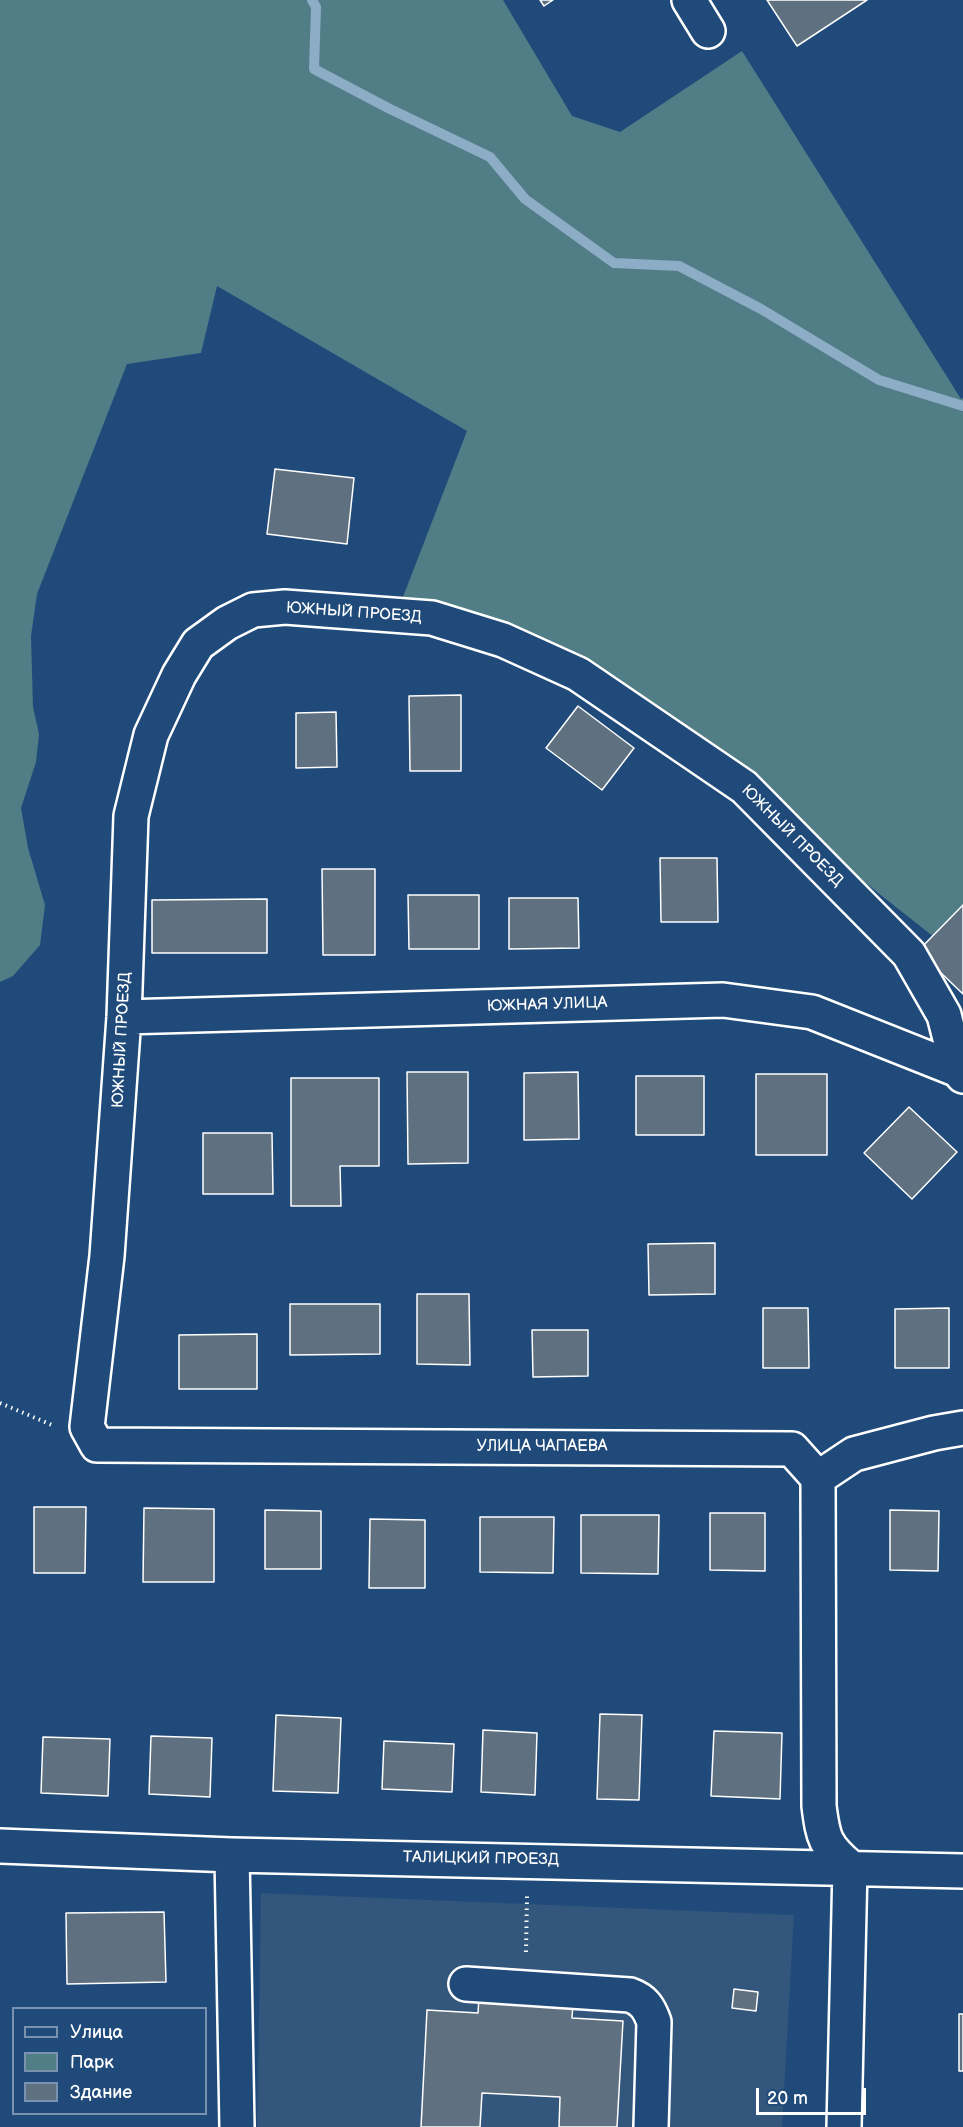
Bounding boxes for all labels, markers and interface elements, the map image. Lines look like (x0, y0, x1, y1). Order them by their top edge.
street label: ЮЖНЫЙ ПРОЕЗД (285, 599, 423, 627)
street label: ЮЖНЫЙ ПРОЕЗД (737, 781, 847, 891)
street label: ЮЖНЫЙ ПРОЕЗД (109, 972, 135, 1108)
street label: ЮЖНАЯ УЛИЦА (486, 993, 608, 1017)
street label: УЛИЦА ЧАПАЕВА (476, 1437, 608, 1457)
street label: ТАЛИЦКИЙ ПРОЕЗД (403, 1848, 559, 1870)
legend (12, 2007, 207, 2115)
text: Улица (70, 2022, 123, 2043)
text: Парк (70, 2052, 114, 2073)
scale bar (759, 2076, 868, 2114)
text: Здание (70, 2082, 132, 2103)
text: 20 m (767, 2088, 808, 2109)

